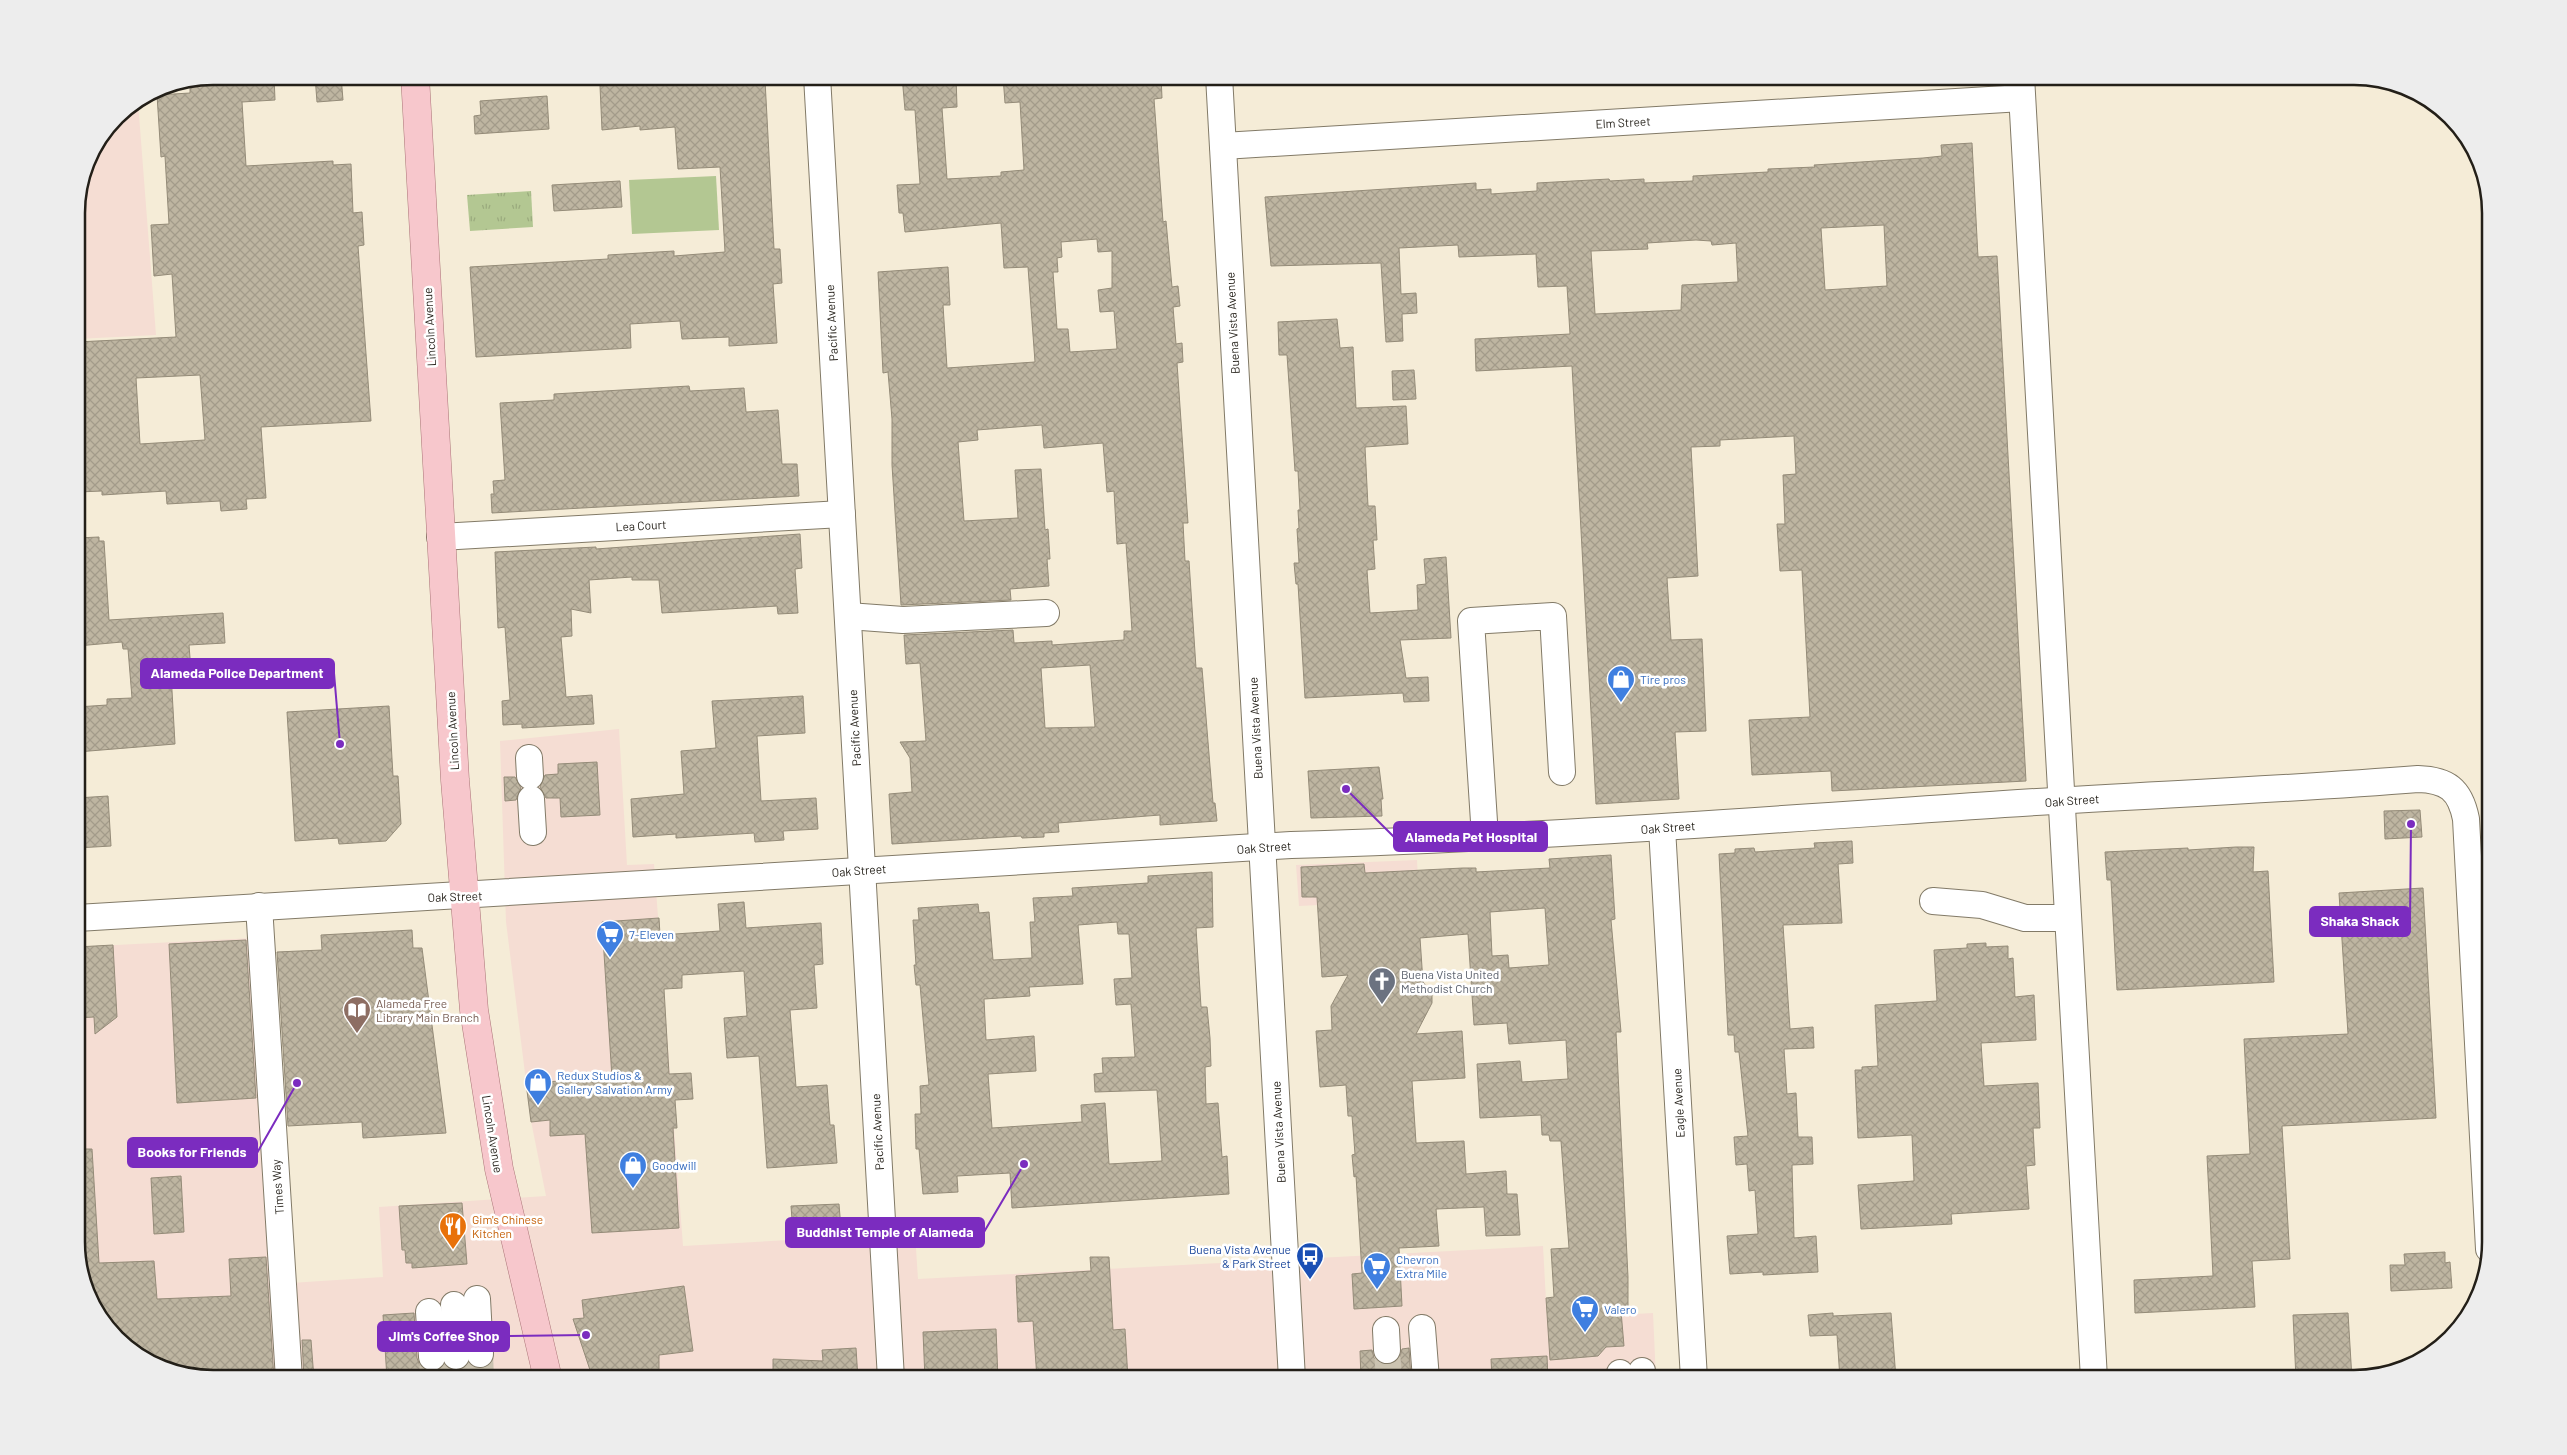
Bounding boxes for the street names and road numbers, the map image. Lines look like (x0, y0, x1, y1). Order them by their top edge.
street label: Elm Street (1595, 114, 1651, 130)
street label: Buena Vista Avenue (1222, 272, 1242, 374)
street label: Pacific Avenue (822, 284, 840, 362)
street label: Lincoln Avenue (420, 287, 438, 367)
street label: Lea Court (615, 517, 667, 533)
street label: Buena Vista Avenue (1245, 677, 1265, 779)
street label: Pacific Avenue (845, 689, 863, 767)
street label: Lincoln Avenue (443, 691, 461, 771)
street label: Oak Street (2044, 791, 2100, 809)
street label: Oak Street (1640, 818, 1696, 836)
street label: Oak Street (1236, 838, 1292, 856)
street label: Oak Street (831, 861, 887, 879)
street label: Oak Street (427, 888, 483, 904)
street label: Eagle Avenue (1669, 1068, 1687, 1138)
street label: Buena Vista Avenue (1268, 1081, 1288, 1183)
street label: Pacific Avenue (868, 1093, 886, 1171)
street label: Lincoln Avenue (480, 1094, 506, 1174)
street label: Times Way (268, 1158, 286, 1215)

